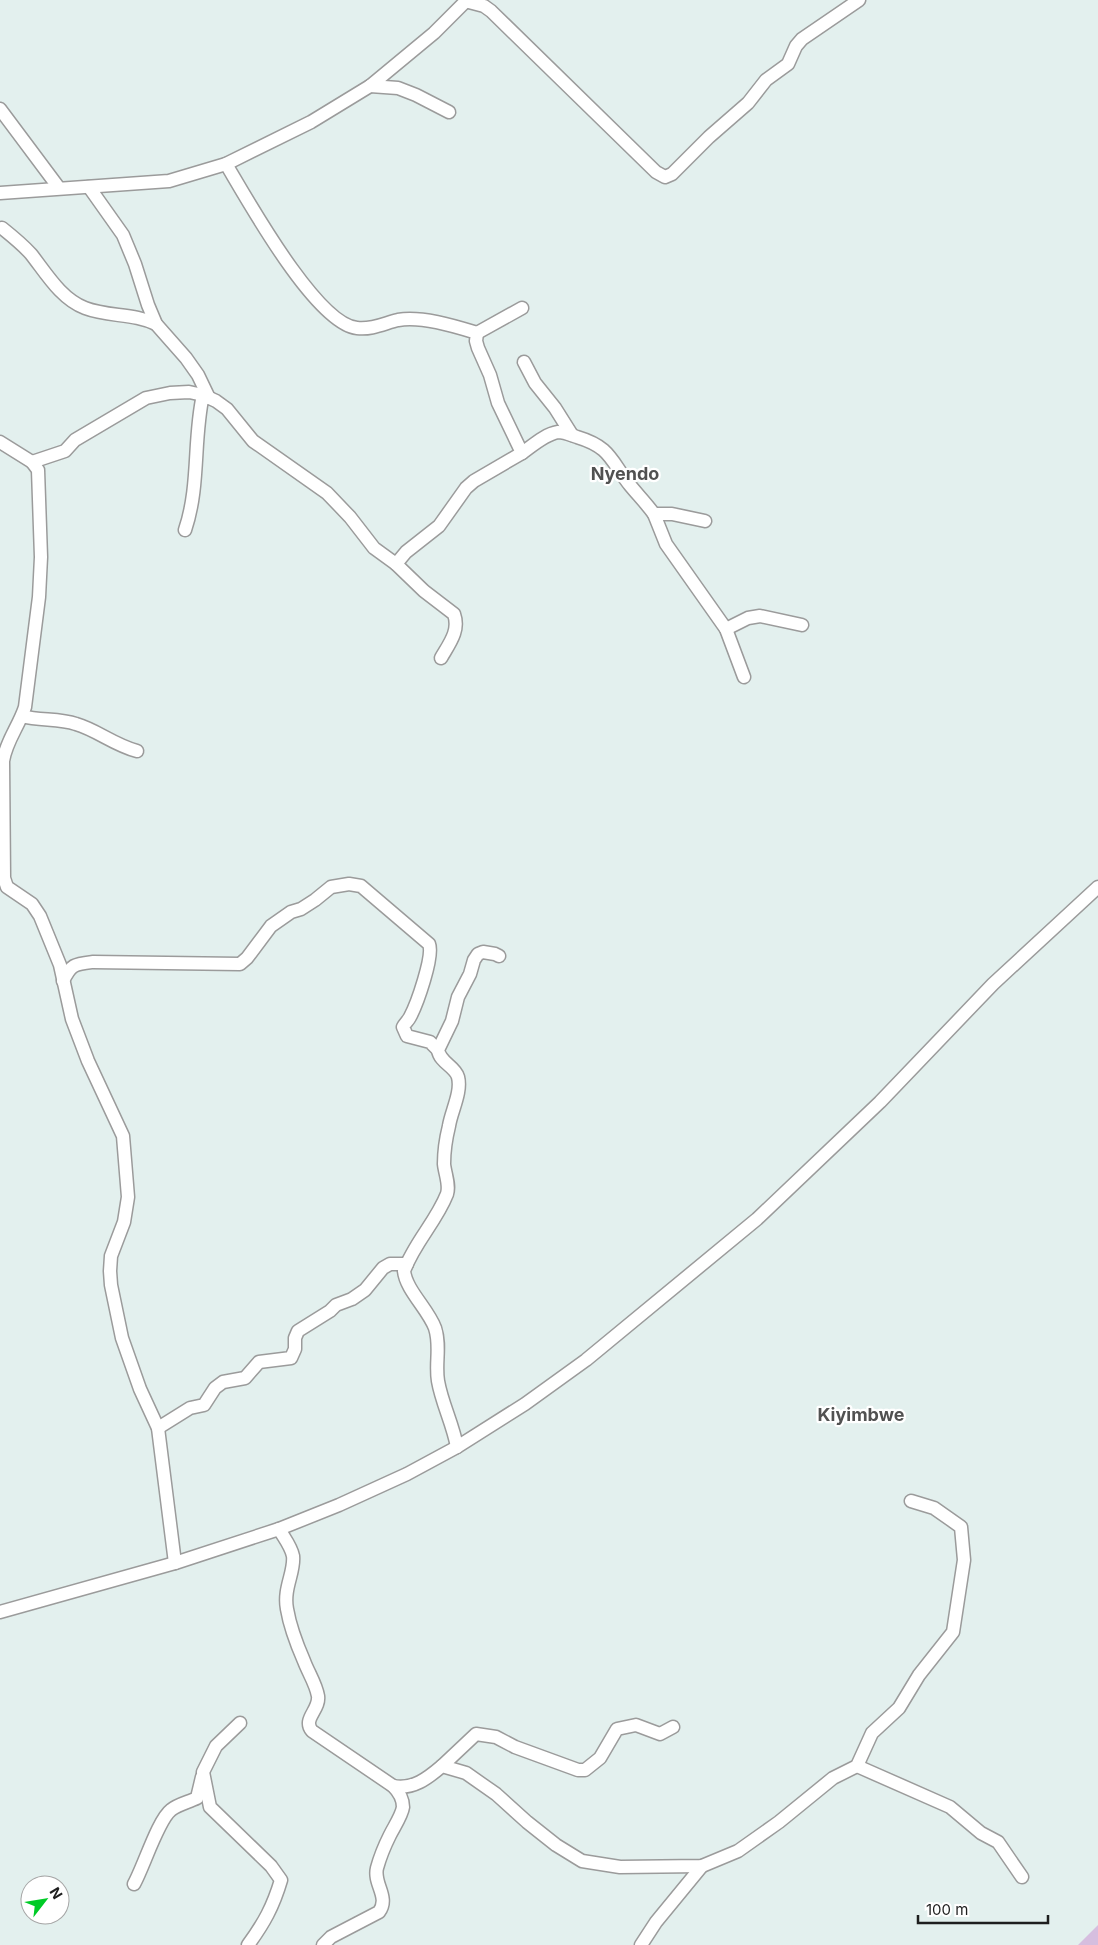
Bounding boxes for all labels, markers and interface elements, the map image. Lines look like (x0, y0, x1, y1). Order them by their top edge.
district label: Nyendo (591, 463, 659, 484)
district label: Kiyimbwe (818, 1404, 905, 1425)
north arrow (20, 1875, 70, 1925)
text: N (47, 1884, 67, 1902)
scale bar (918, 1892, 1048, 1924)
text: 100 m (926, 1900, 968, 1919)

